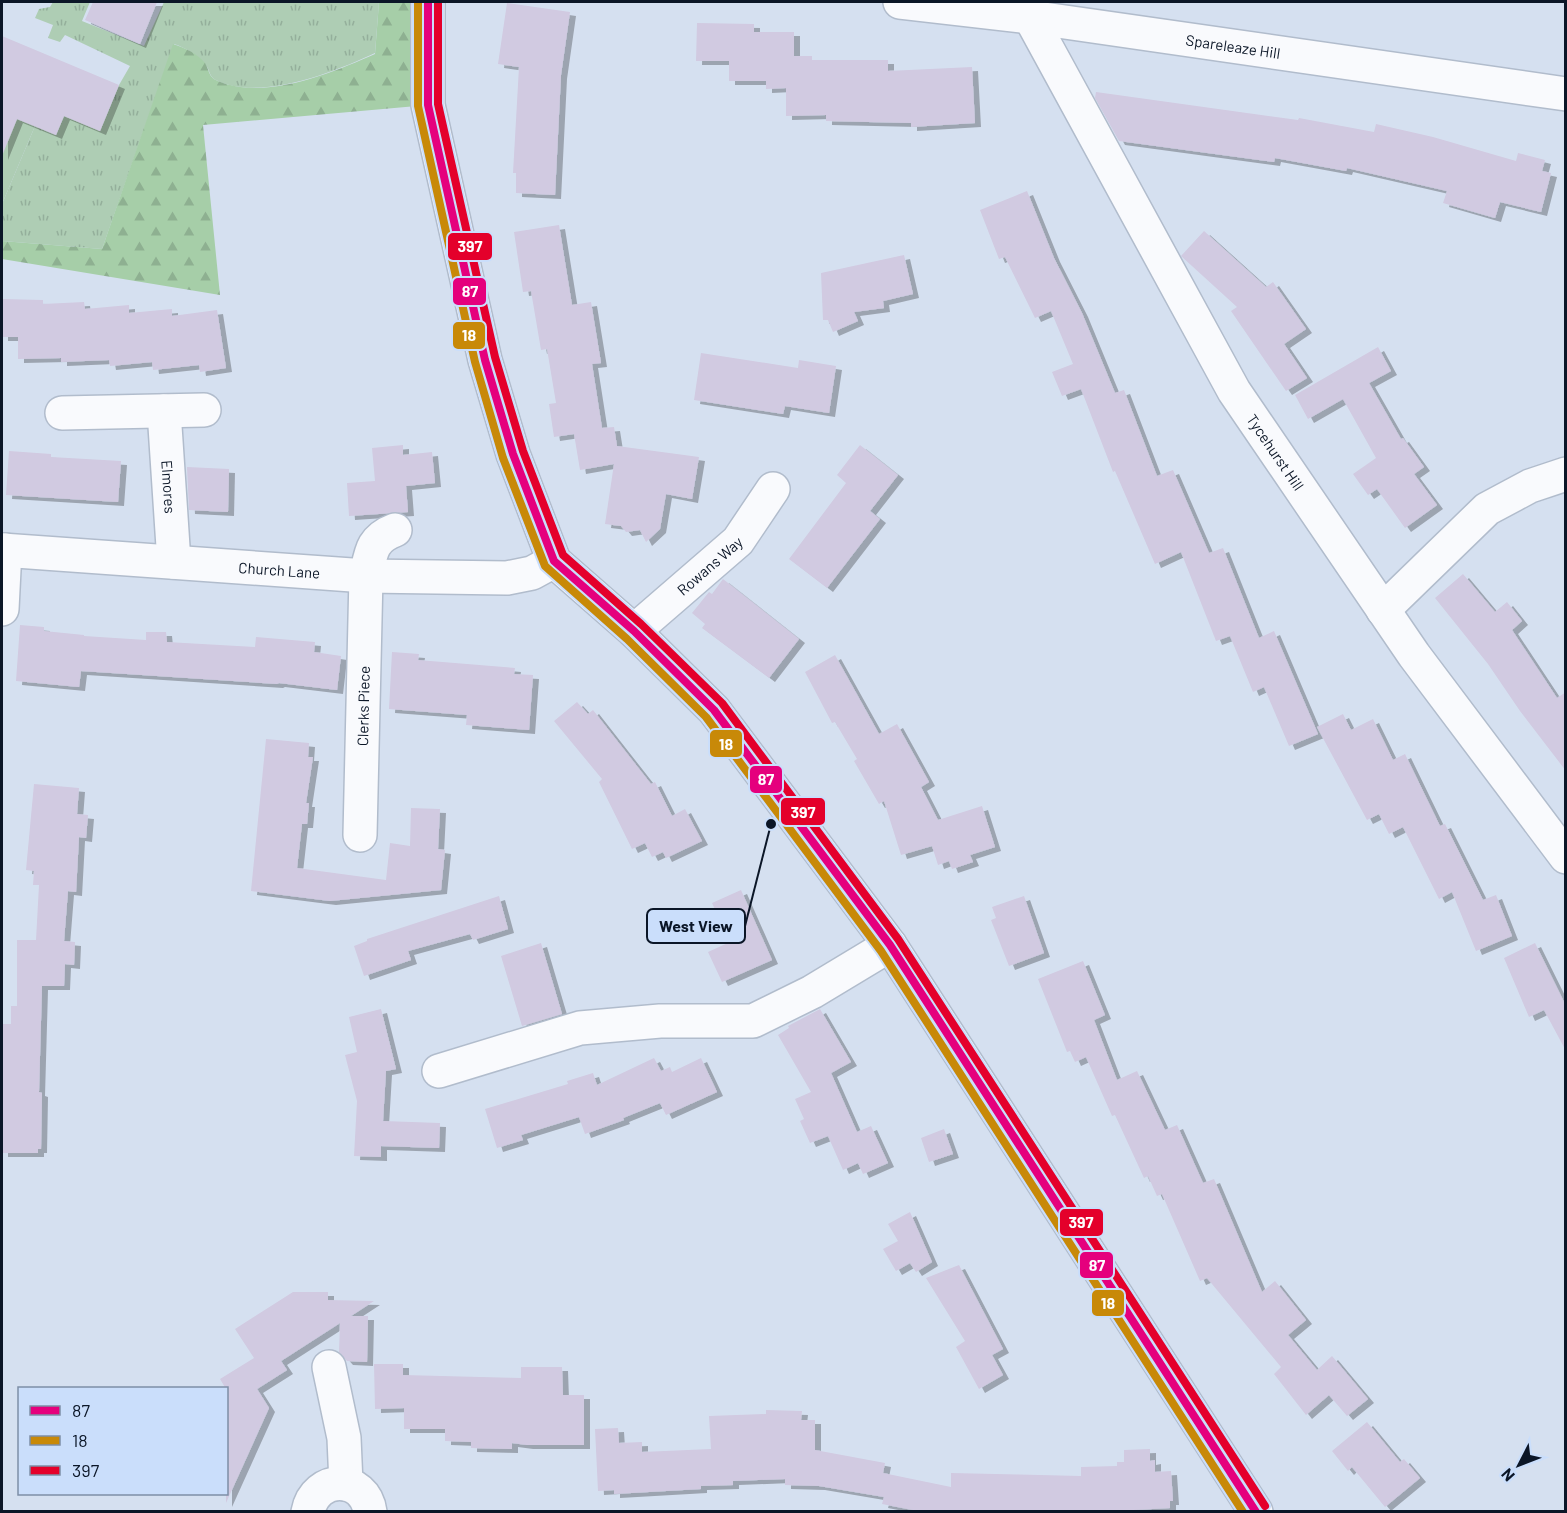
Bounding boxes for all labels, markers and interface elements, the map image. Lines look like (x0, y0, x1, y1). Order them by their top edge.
street label: Spareleaze Hill (1185, 30, 1282, 62)
line badge: 397 (447, 232, 493, 261)
text: 397 (457, 236, 483, 255)
line badge: 87 (452, 277, 487, 306)
text: 87 (462, 281, 478, 300)
line badge: 18 (452, 321, 486, 350)
text: 18 (462, 325, 476, 344)
street label: Tycehurst Hill (1243, 411, 1308, 494)
street label: Elmores (158, 460, 180, 514)
street label: Rowans Way (673, 532, 746, 599)
street label: Church Lane (238, 558, 321, 582)
street label: Clerks Piece (353, 666, 373, 746)
line badge: 18 (709, 729, 743, 758)
text: 18 (719, 734, 733, 753)
line badge: 87 (749, 765, 783, 794)
text: 87 (758, 769, 774, 788)
line badge: 397 (780, 797, 826, 826)
text: 397 (790, 802, 816, 821)
callout: West View (647, 909, 745, 943)
text: West View (659, 916, 733, 935)
line badge: 397 (1059, 1208, 1104, 1237)
text: 397 (1068, 1212, 1094, 1231)
line badge: 87 (1079, 1251, 1114, 1279)
text: 87 (1089, 1255, 1105, 1274)
line badge: 18 (1091, 1289, 1125, 1317)
text: 18 (1101, 1293, 1116, 1312)
legend (18, 1387, 228, 1495)
text: 87 (72, 1399, 90, 1421)
text: 18 (72, 1429, 88, 1451)
north arrow (1489, 1435, 1549, 1495)
text: 397 (72, 1459, 100, 1481)
text: N (1497, 1465, 1518, 1486)

